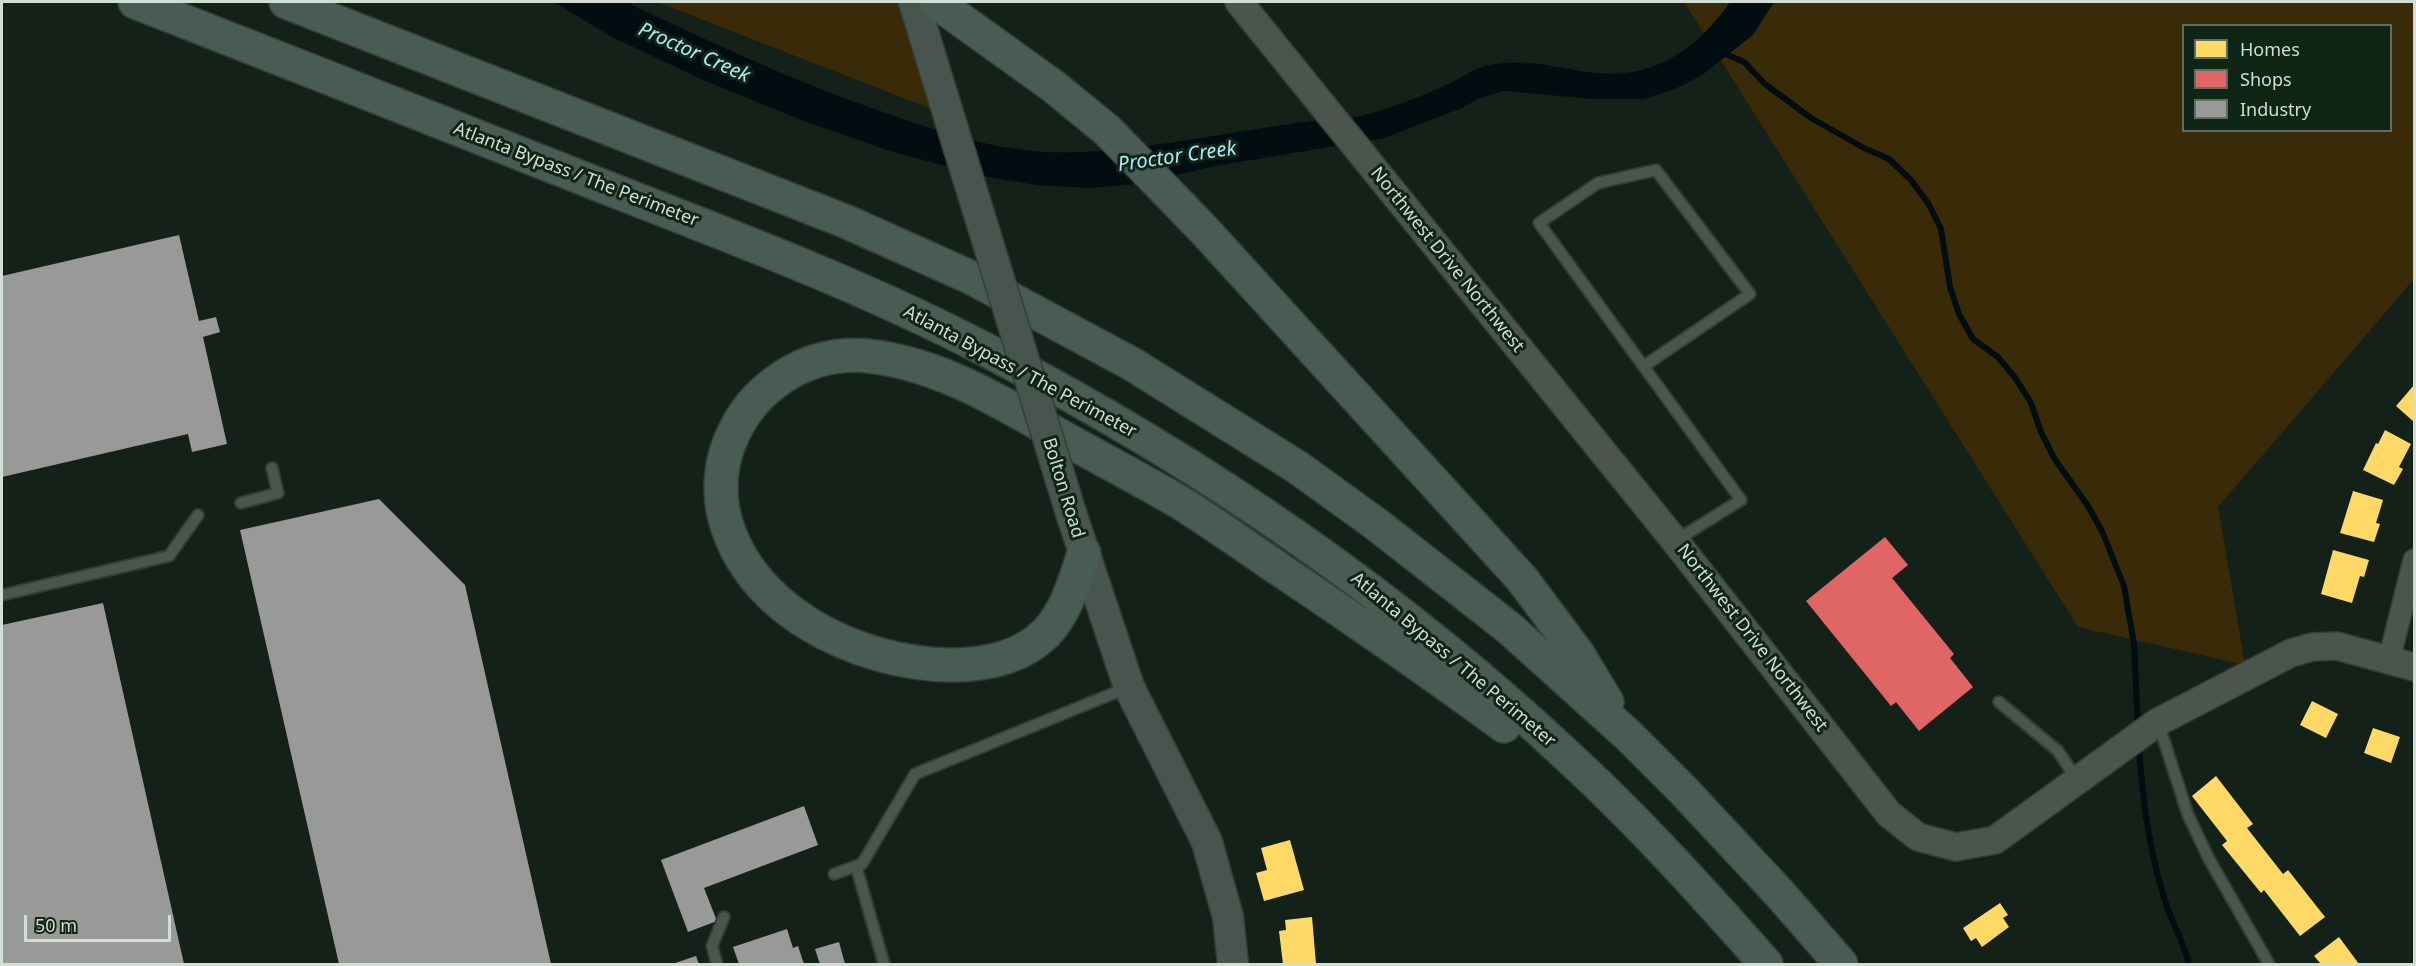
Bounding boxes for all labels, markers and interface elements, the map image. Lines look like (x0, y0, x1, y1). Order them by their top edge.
water label: Proctor Creek (635, 18, 753, 88)
legend (2182, 24, 2392, 132)
text: Homes (2240, 37, 2300, 61)
text: Shops (2240, 67, 2292, 91)
text: Industry (2240, 97, 2311, 121)
street label: Atlanta Bypass / The Perimeter (450, 118, 702, 232)
water label: Proctor Creek (1116, 137, 1238, 177)
street label: Northwest Drive Northwest (1366, 163, 1528, 357)
street label: Atlanta Bypass / The Perimeter (900, 301, 1140, 443)
street label: Bolton Road (1038, 435, 1088, 541)
street label: Northwest Drive Northwest (1672, 540, 1832, 736)
street label: Atlanta Bypass / The Perimeter (1346, 568, 1560, 752)
scale bar (27, 903, 174, 941)
text: 50 m (35, 913, 77, 937)

